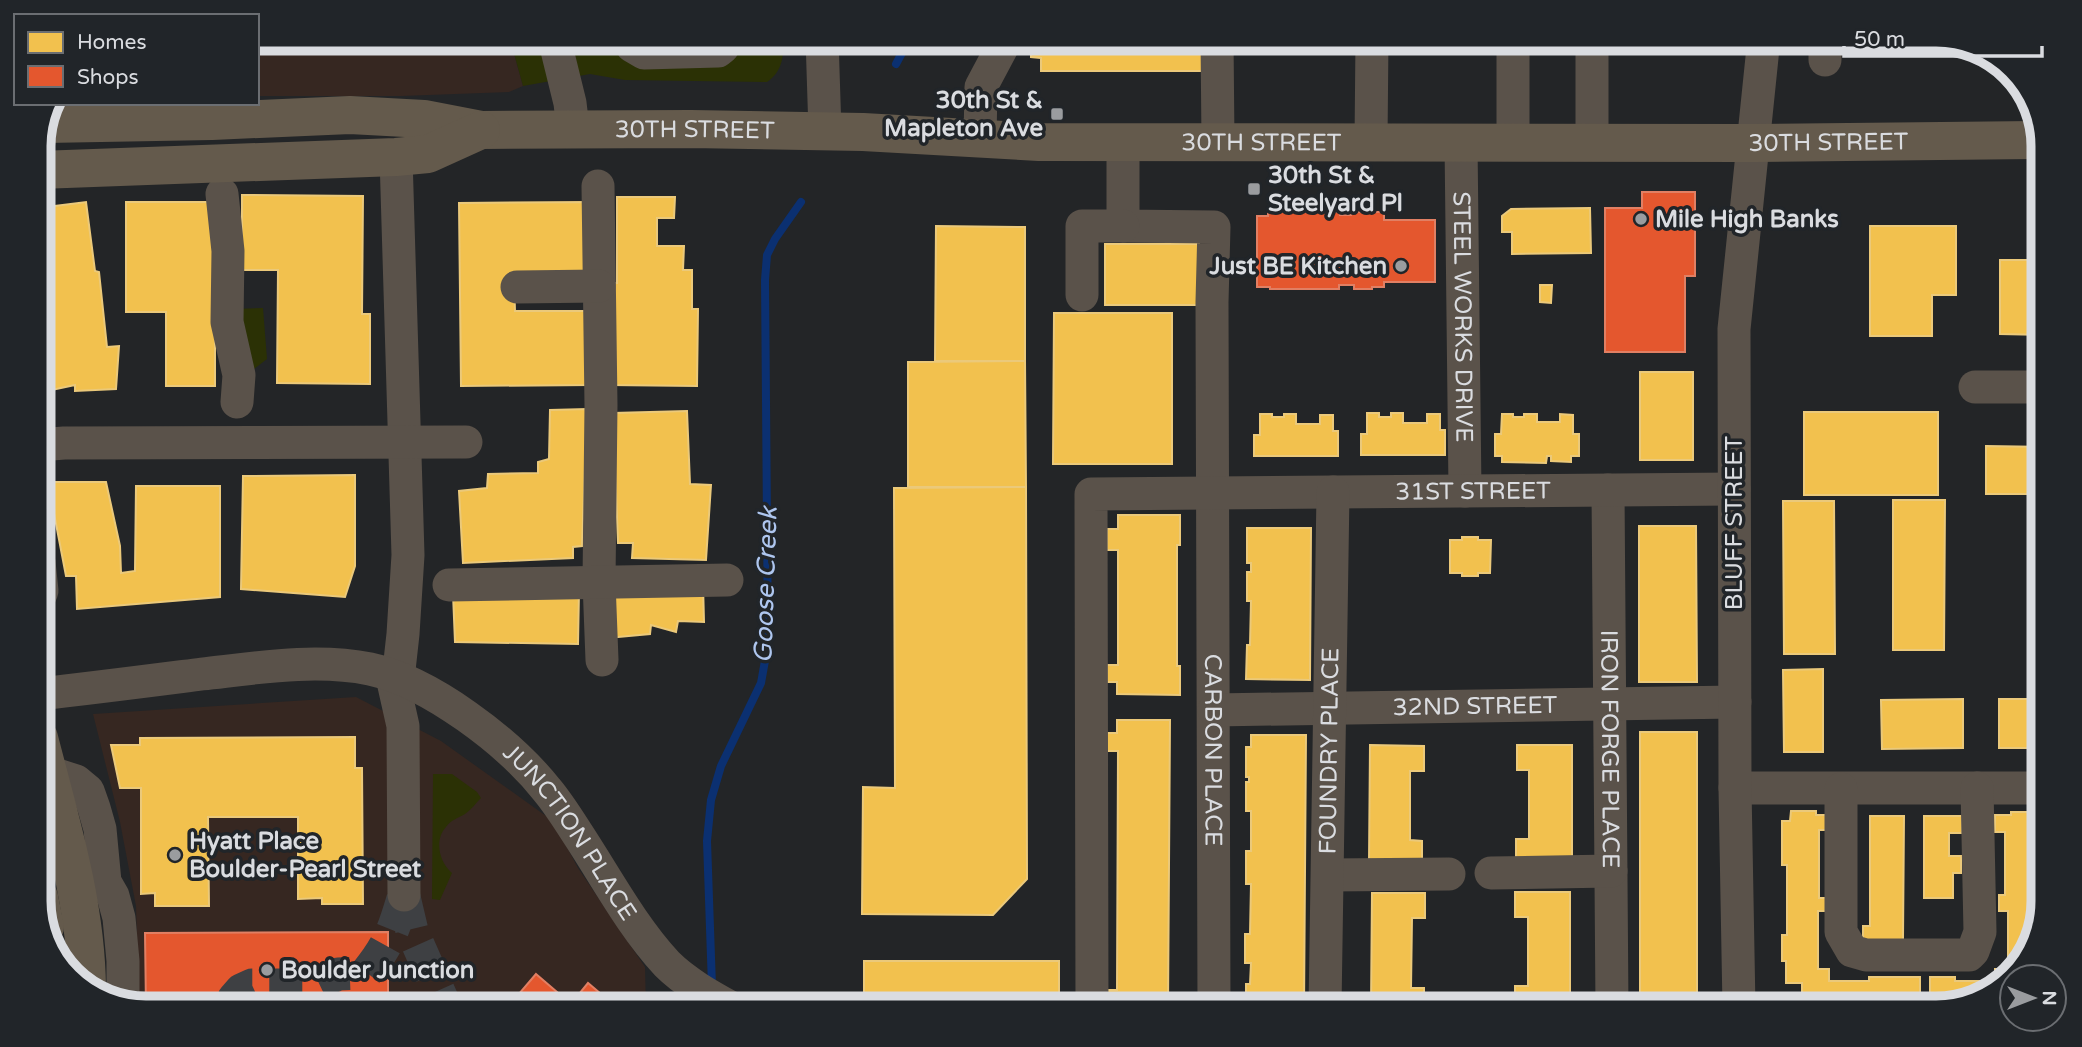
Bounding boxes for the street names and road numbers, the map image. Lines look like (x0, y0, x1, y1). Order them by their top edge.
street label: 30TH STREET (615, 115, 775, 145)
street label: 30TH STREET (1748, 127, 1909, 158)
street label: 30TH STREET (1181, 128, 1342, 157)
street label: STEEL WORKS DRIVE (1447, 191, 1478, 443)
street label: BLUFF STREET (1720, 435, 1749, 610)
street label: 31ST STREET (1395, 476, 1551, 507)
street label: IRON FORGE PLACE (1594, 630, 1625, 868)
street label: FOUNDRY PLACE (1313, 647, 1346, 855)
street label: CARBON PLACE (1198, 654, 1228, 846)
street label: 32ND STREET (1392, 691, 1558, 722)
street label: JUNCTION PLACE (497, 738, 642, 926)

